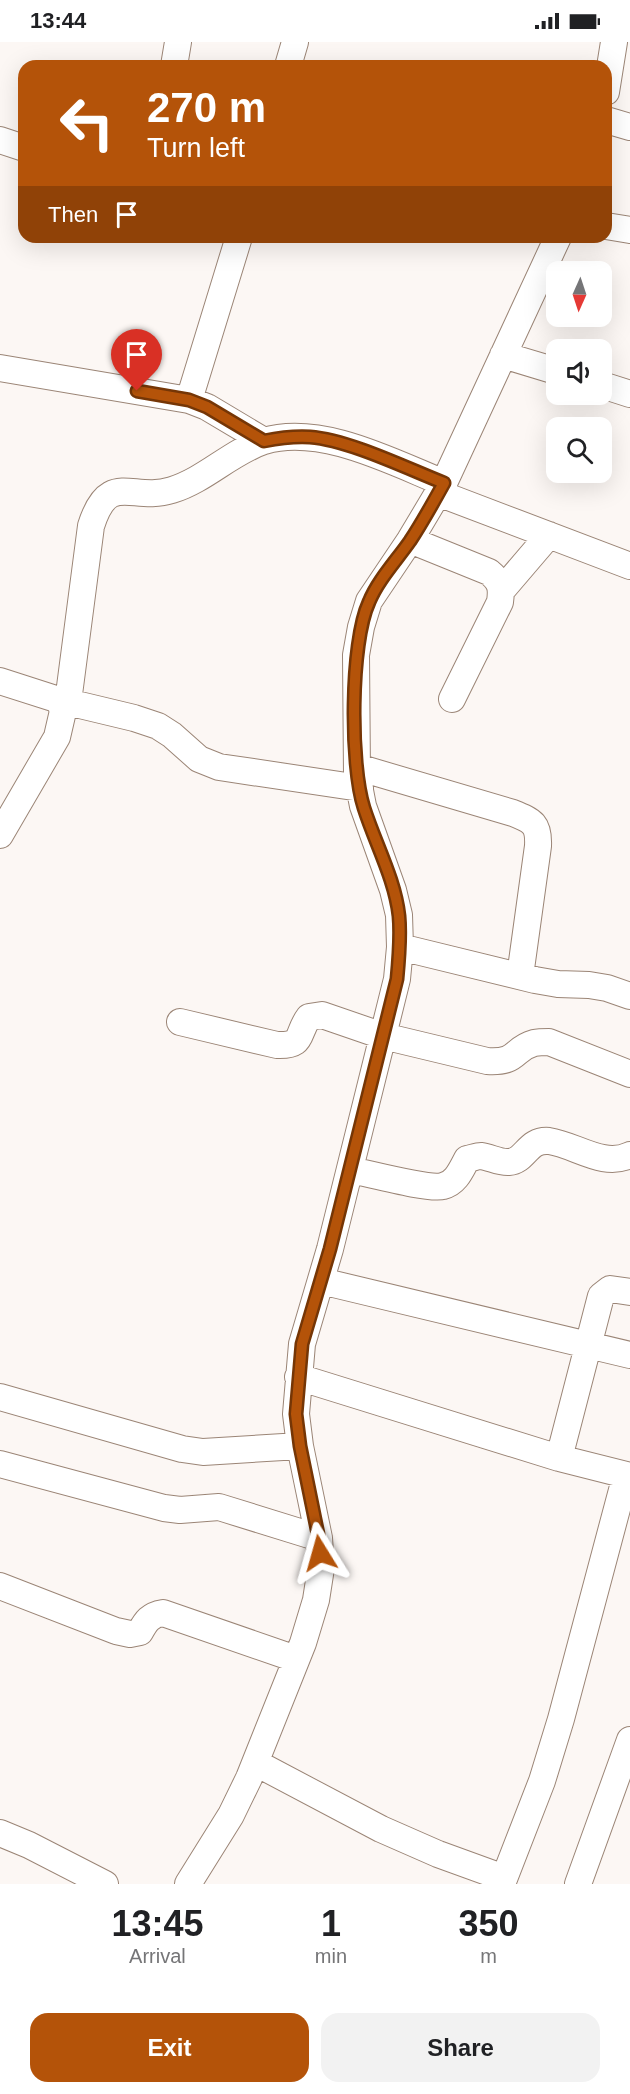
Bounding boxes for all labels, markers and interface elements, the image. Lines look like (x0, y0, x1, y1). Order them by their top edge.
text: 13:44 (30, 8, 86, 33)
icon: left (48, 84, 126, 162)
text: 270 m (147, 84, 266, 131)
text: Turn left (147, 133, 245, 163)
icon: arrive (110, 198, 143, 231)
text: Then (48, 202, 98, 227)
north arrow (546, 261, 612, 327)
map controls (546, 261, 612, 483)
pin (111, 329, 162, 391)
icon: arrive (120, 338, 153, 371)
button: sound (546, 339, 612, 405)
button: search (546, 417, 612, 483)
position arrow (288, 1521, 352, 1585)
text: 13:45 (111, 1903, 203, 1944)
text: 1 (321, 1903, 341, 1944)
text: 350 (458, 1903, 519, 1944)
text: Arrival (129, 1945, 186, 1967)
text: min (315, 1945, 347, 1967)
text: m (480, 1945, 497, 1967)
button: Exit (30, 2013, 309, 2082)
button: Share (321, 2013, 600, 2082)

